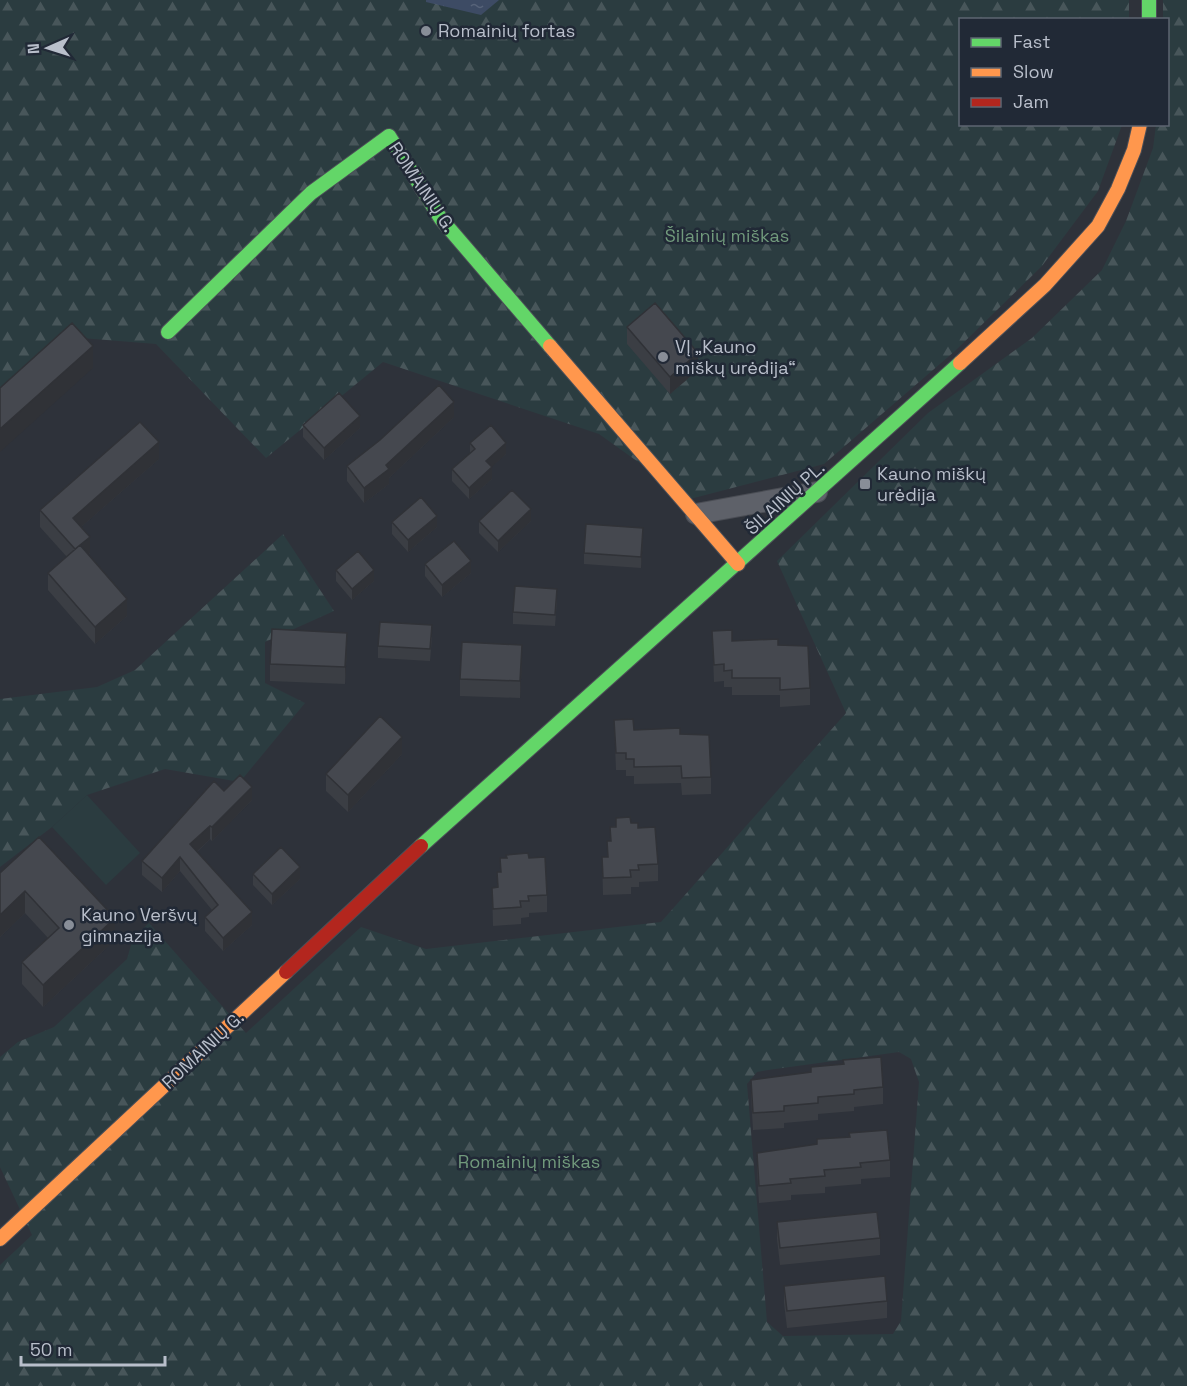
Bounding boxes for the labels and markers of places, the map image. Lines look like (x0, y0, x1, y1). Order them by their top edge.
place label: Romainių fortas (438, 19, 575, 42)
marker: Romainių fortas (419, 24, 433, 38)
place label: VĮ „Kauno miškų urėdija“ (675, 335, 796, 379)
marker: VĮ „Kauno miškų urėdija“ (656, 350, 670, 364)
place label: Kauno miškų urėdija (877, 462, 986, 506)
marker: Kauno miškų urėdija (858, 477, 872, 491)
place label: Kauno Veršvų gimnazija (81, 903, 197, 947)
marker: Kauno Veršvų gimnazija (62, 918, 76, 932)

